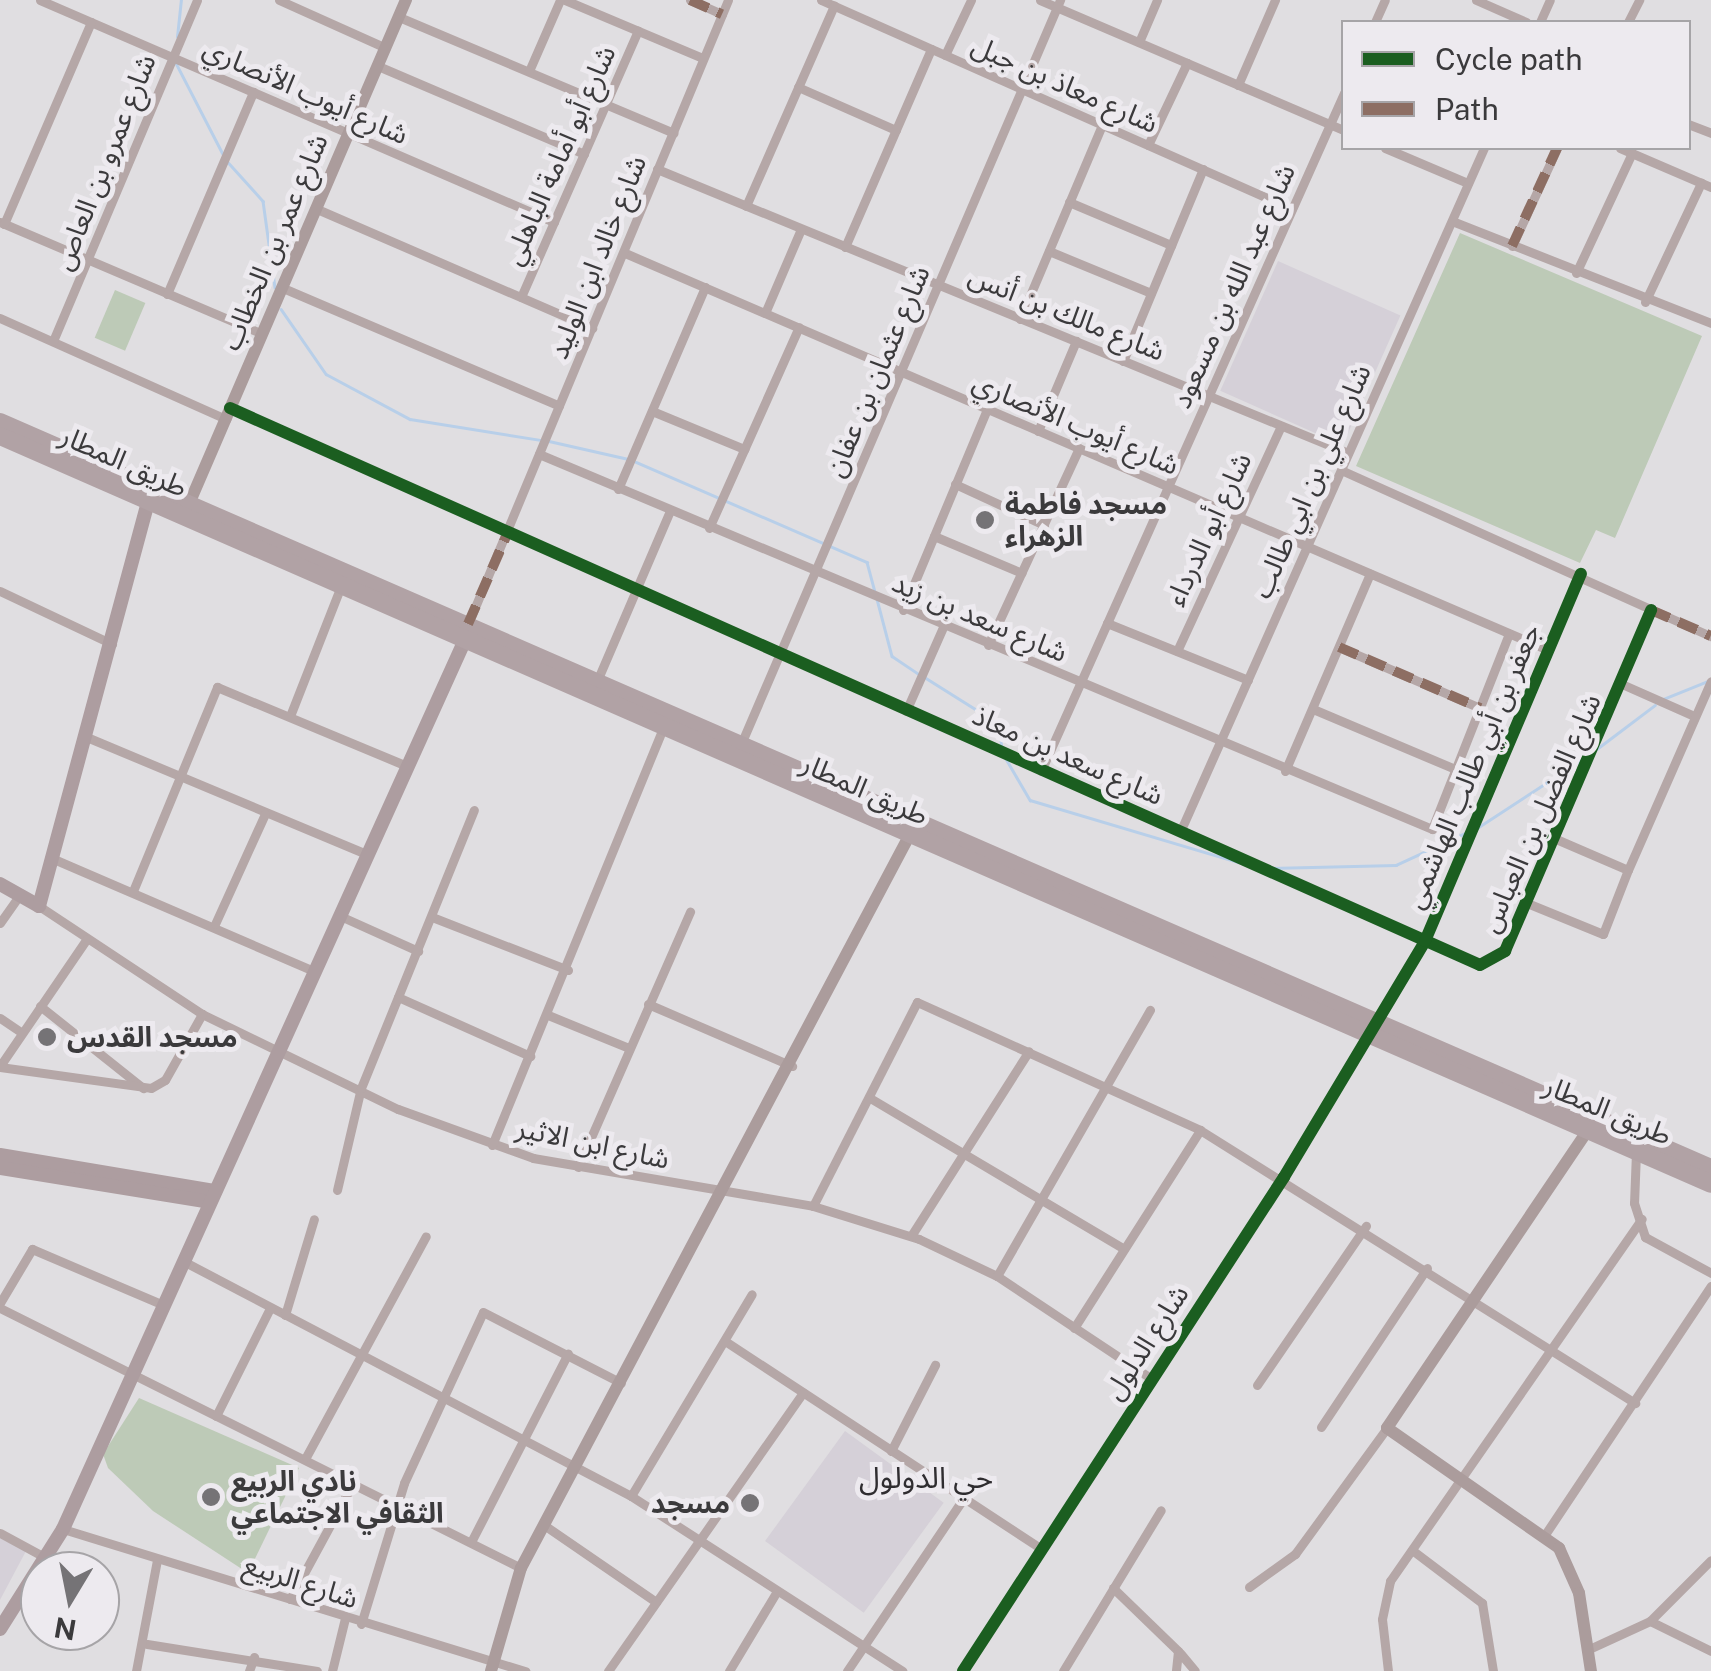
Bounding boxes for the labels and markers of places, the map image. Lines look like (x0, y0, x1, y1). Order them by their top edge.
place label: مسجد فاطمة الزهراء (1005, 487, 1167, 553)
marker: مسجد فاطمة الزهراء (974, 509, 996, 531)
place label: مسجد القدس (67, 1020, 238, 1054)
marker: مسجد القدس (36, 1026, 58, 1048)
place label: نادي الربيع الثقافي الاجتماعي (231, 1464, 444, 1530)
marker: نادي الربيع الثقافي الاجتماعي (200, 1486, 222, 1508)
place label: مسجد (651, 1486, 730, 1520)
marker: مسجد (739, 1492, 761, 1514)

